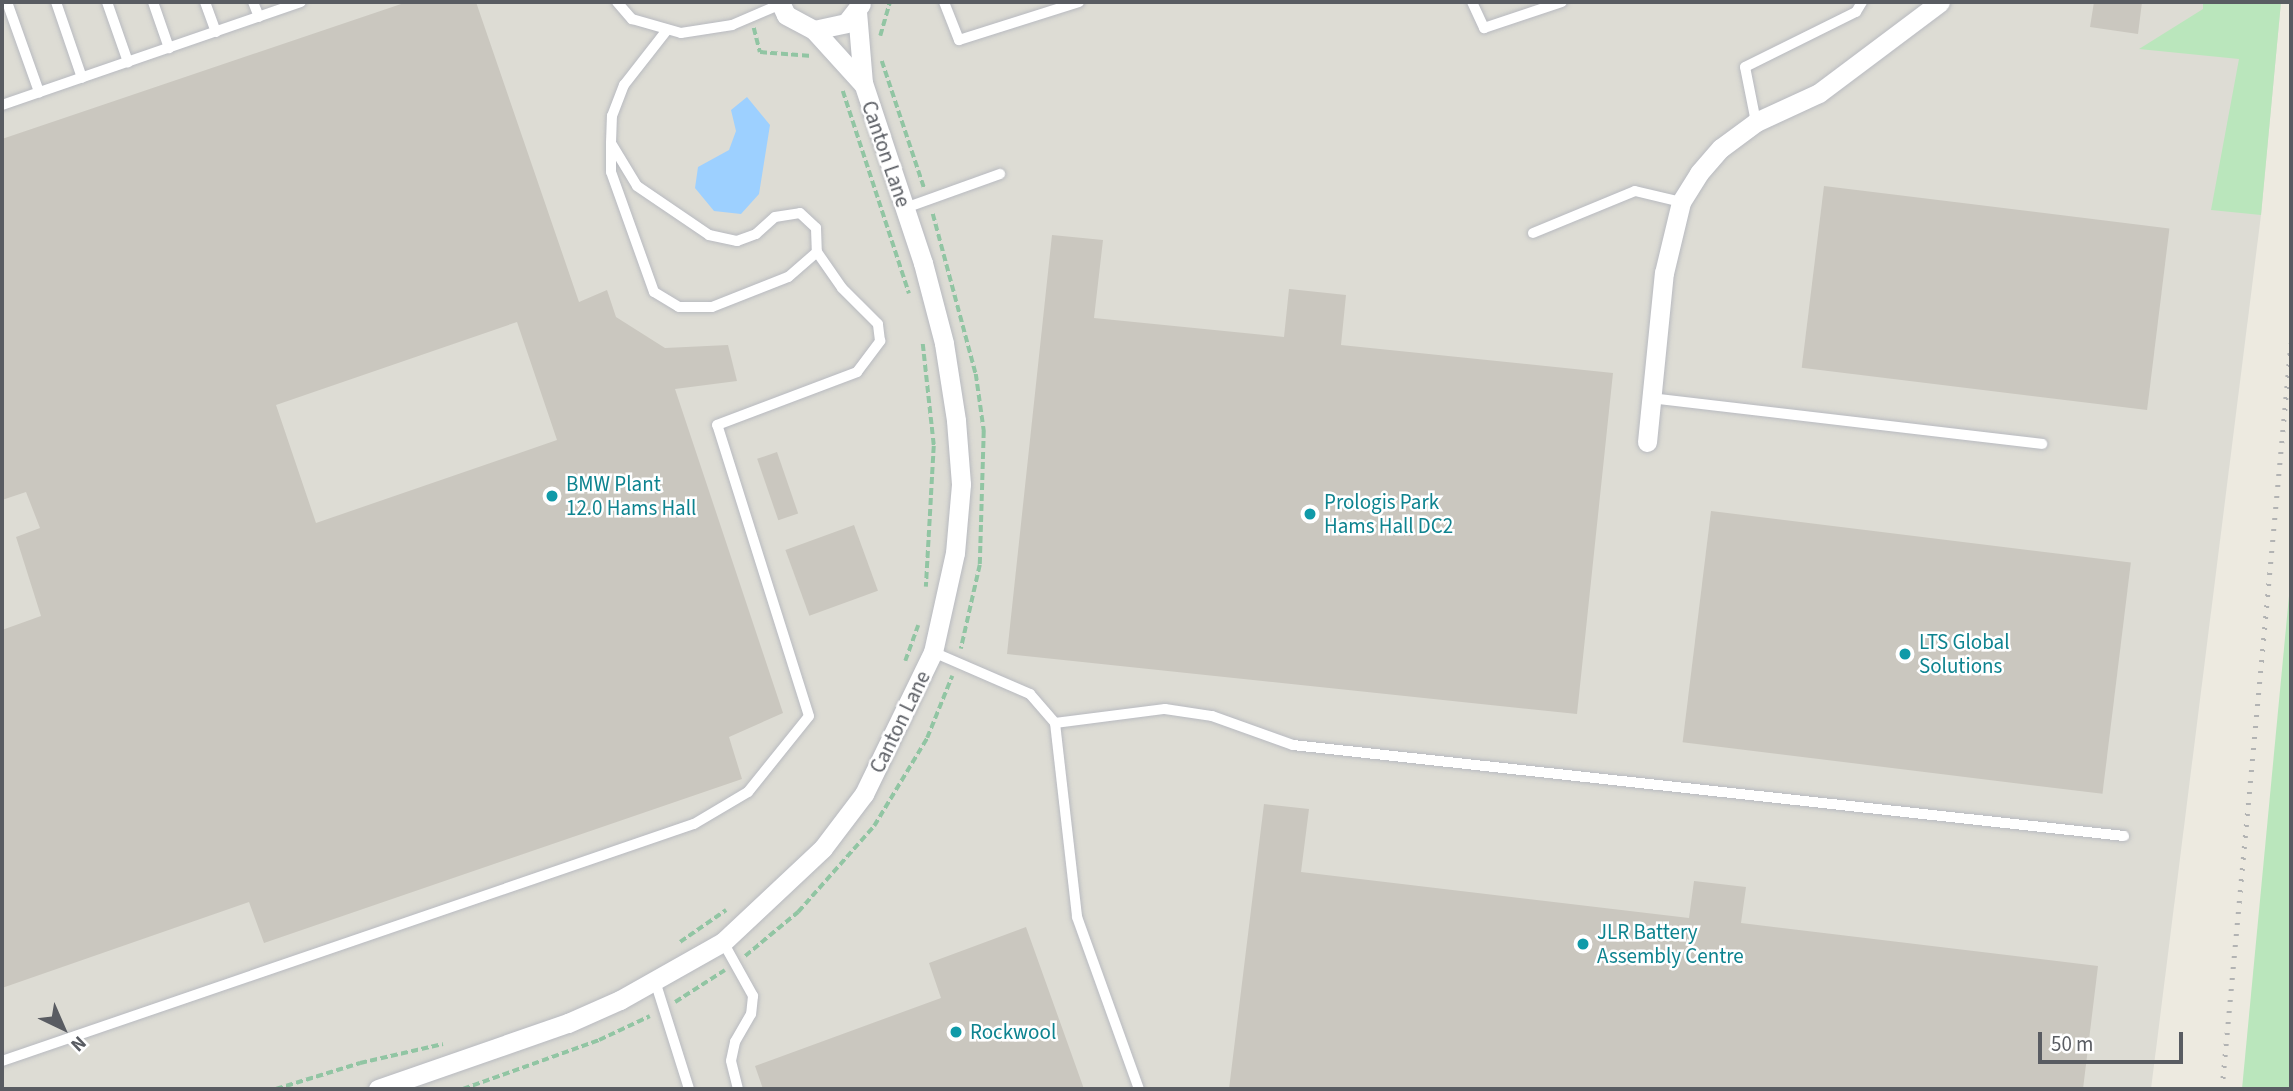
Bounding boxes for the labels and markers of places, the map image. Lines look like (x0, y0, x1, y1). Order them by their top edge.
place label: BMW Plant 12.0 Hams Hall (566, 471, 696, 521)
marker: BMW Plant 12.0 Hams Hall (544, 488, 560, 504)
place label: Prologis Park Hams Hall DC2 (1324, 489, 1453, 539)
marker: Prologis Park Hams Hall DC2 (1302, 506, 1318, 522)
place label: LTS Global Solutions (1919, 629, 2009, 679)
marker: LTS Global Solutions (1897, 646, 1913, 662)
place label: JLR Battery Assembly Centre (1597, 919, 1744, 969)
marker: JLR Battery Assembly Centre (1575, 936, 1591, 952)
place label: Rockwool (970, 1019, 1056, 1045)
marker: Rockwool (948, 1024, 964, 1040)

